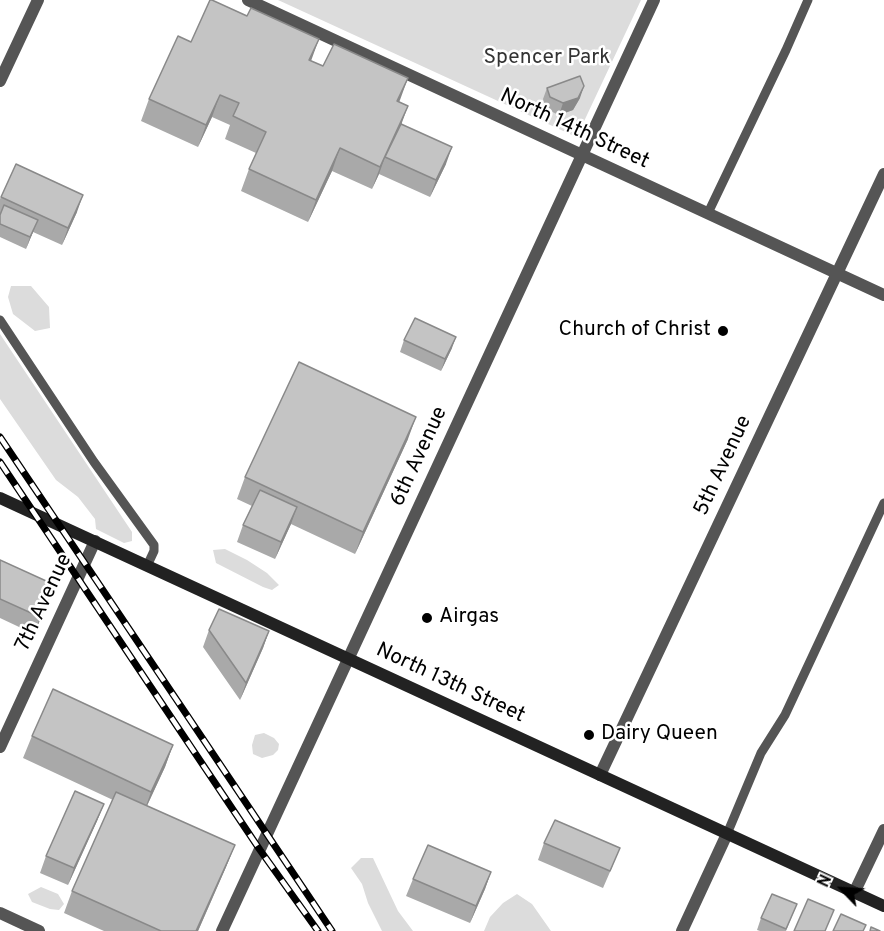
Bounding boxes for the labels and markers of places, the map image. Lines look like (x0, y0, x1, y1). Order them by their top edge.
place label: Church of Christ (559, 318, 711, 344)
marker: Church of Christ (716, 324, 730, 338)
place label: Airgas (439, 605, 499, 631)
marker: Airgas (420, 611, 434, 625)
place label: Dairy Queen (601, 722, 718, 748)
marker: Dairy Queen (582, 728, 596, 742)

